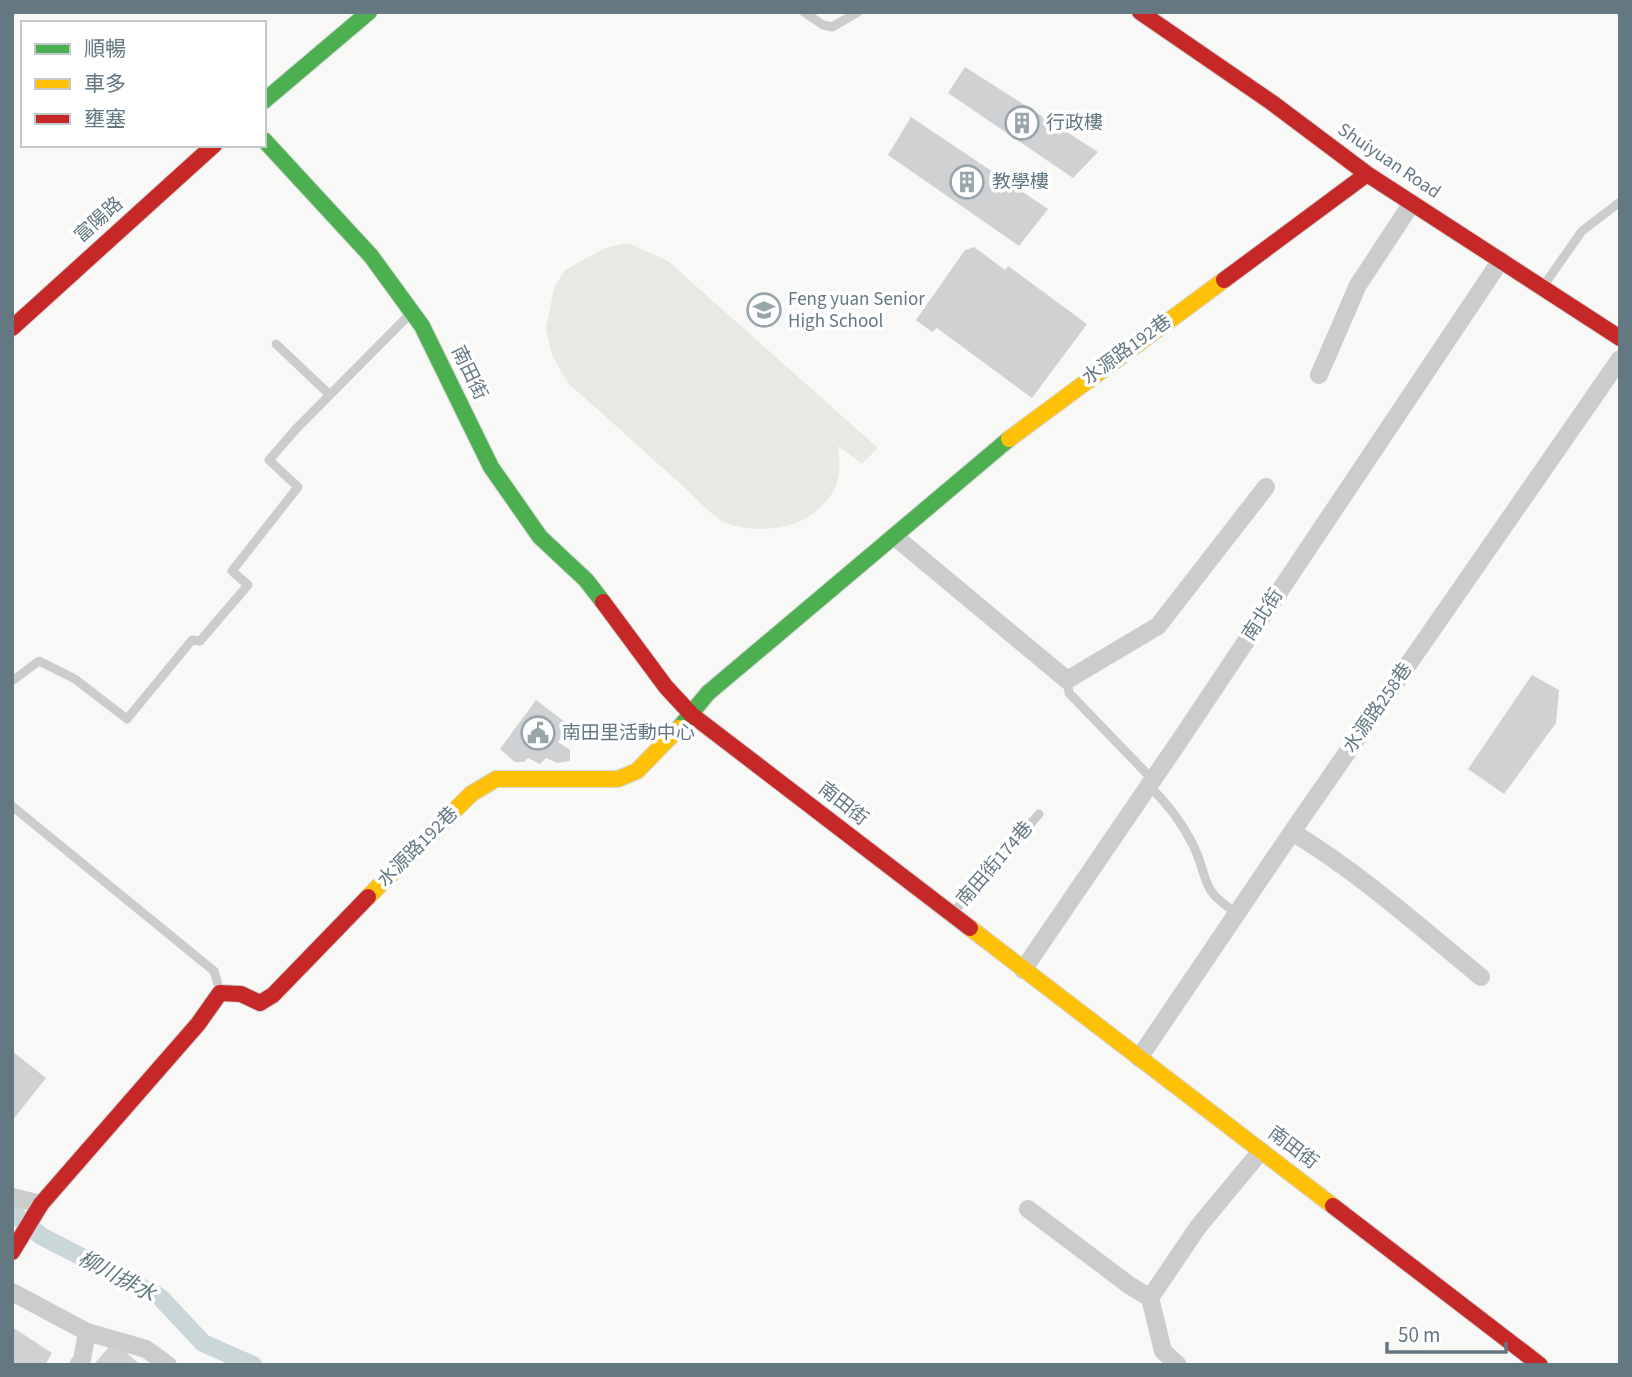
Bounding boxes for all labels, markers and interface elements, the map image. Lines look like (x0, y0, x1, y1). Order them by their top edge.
legend (21, 21, 266, 147)
text: 順暢 (84, 34, 126, 64)
text: 車多 (84, 69, 126, 99)
text: 壅塞 (84, 104, 126, 134)
building icon: 行政樓 (1003, 104, 1041, 142)
place label: 行政樓 (1046, 110, 1103, 137)
street label: Shuiyuan Road (1332, 116, 1446, 206)
building icon: 教學樓 (948, 163, 986, 201)
place label: 教學樓 (992, 169, 1049, 196)
street label: 富陽路 (69, 191, 129, 249)
place label: Feng yuan Senior High School (788, 286, 925, 335)
school or university icon: Feng yuan Senior High School (745, 291, 783, 329)
street label: 水源路192巷 (1077, 308, 1177, 392)
street label: 南田街 (444, 341, 494, 405)
street label: 南北街 (1236, 584, 1290, 646)
street label: 水源路258巷 (1337, 658, 1419, 758)
public building icon: 南田里活動中心 (519, 714, 557, 752)
place label: 南田里活動中心 (562, 720, 695, 747)
street label: 南田街 (812, 776, 874, 832)
street label: 水源路192巷 (372, 801, 464, 893)
street label: 南田街174巷 (951, 816, 1039, 912)
street label: 南田街 (1262, 1120, 1324, 1176)
water label: 柳川排水 (73, 1243, 162, 1309)
scale bar (1387, 1310, 1506, 1354)
text: 50 m (1398, 1320, 1440, 1350)

